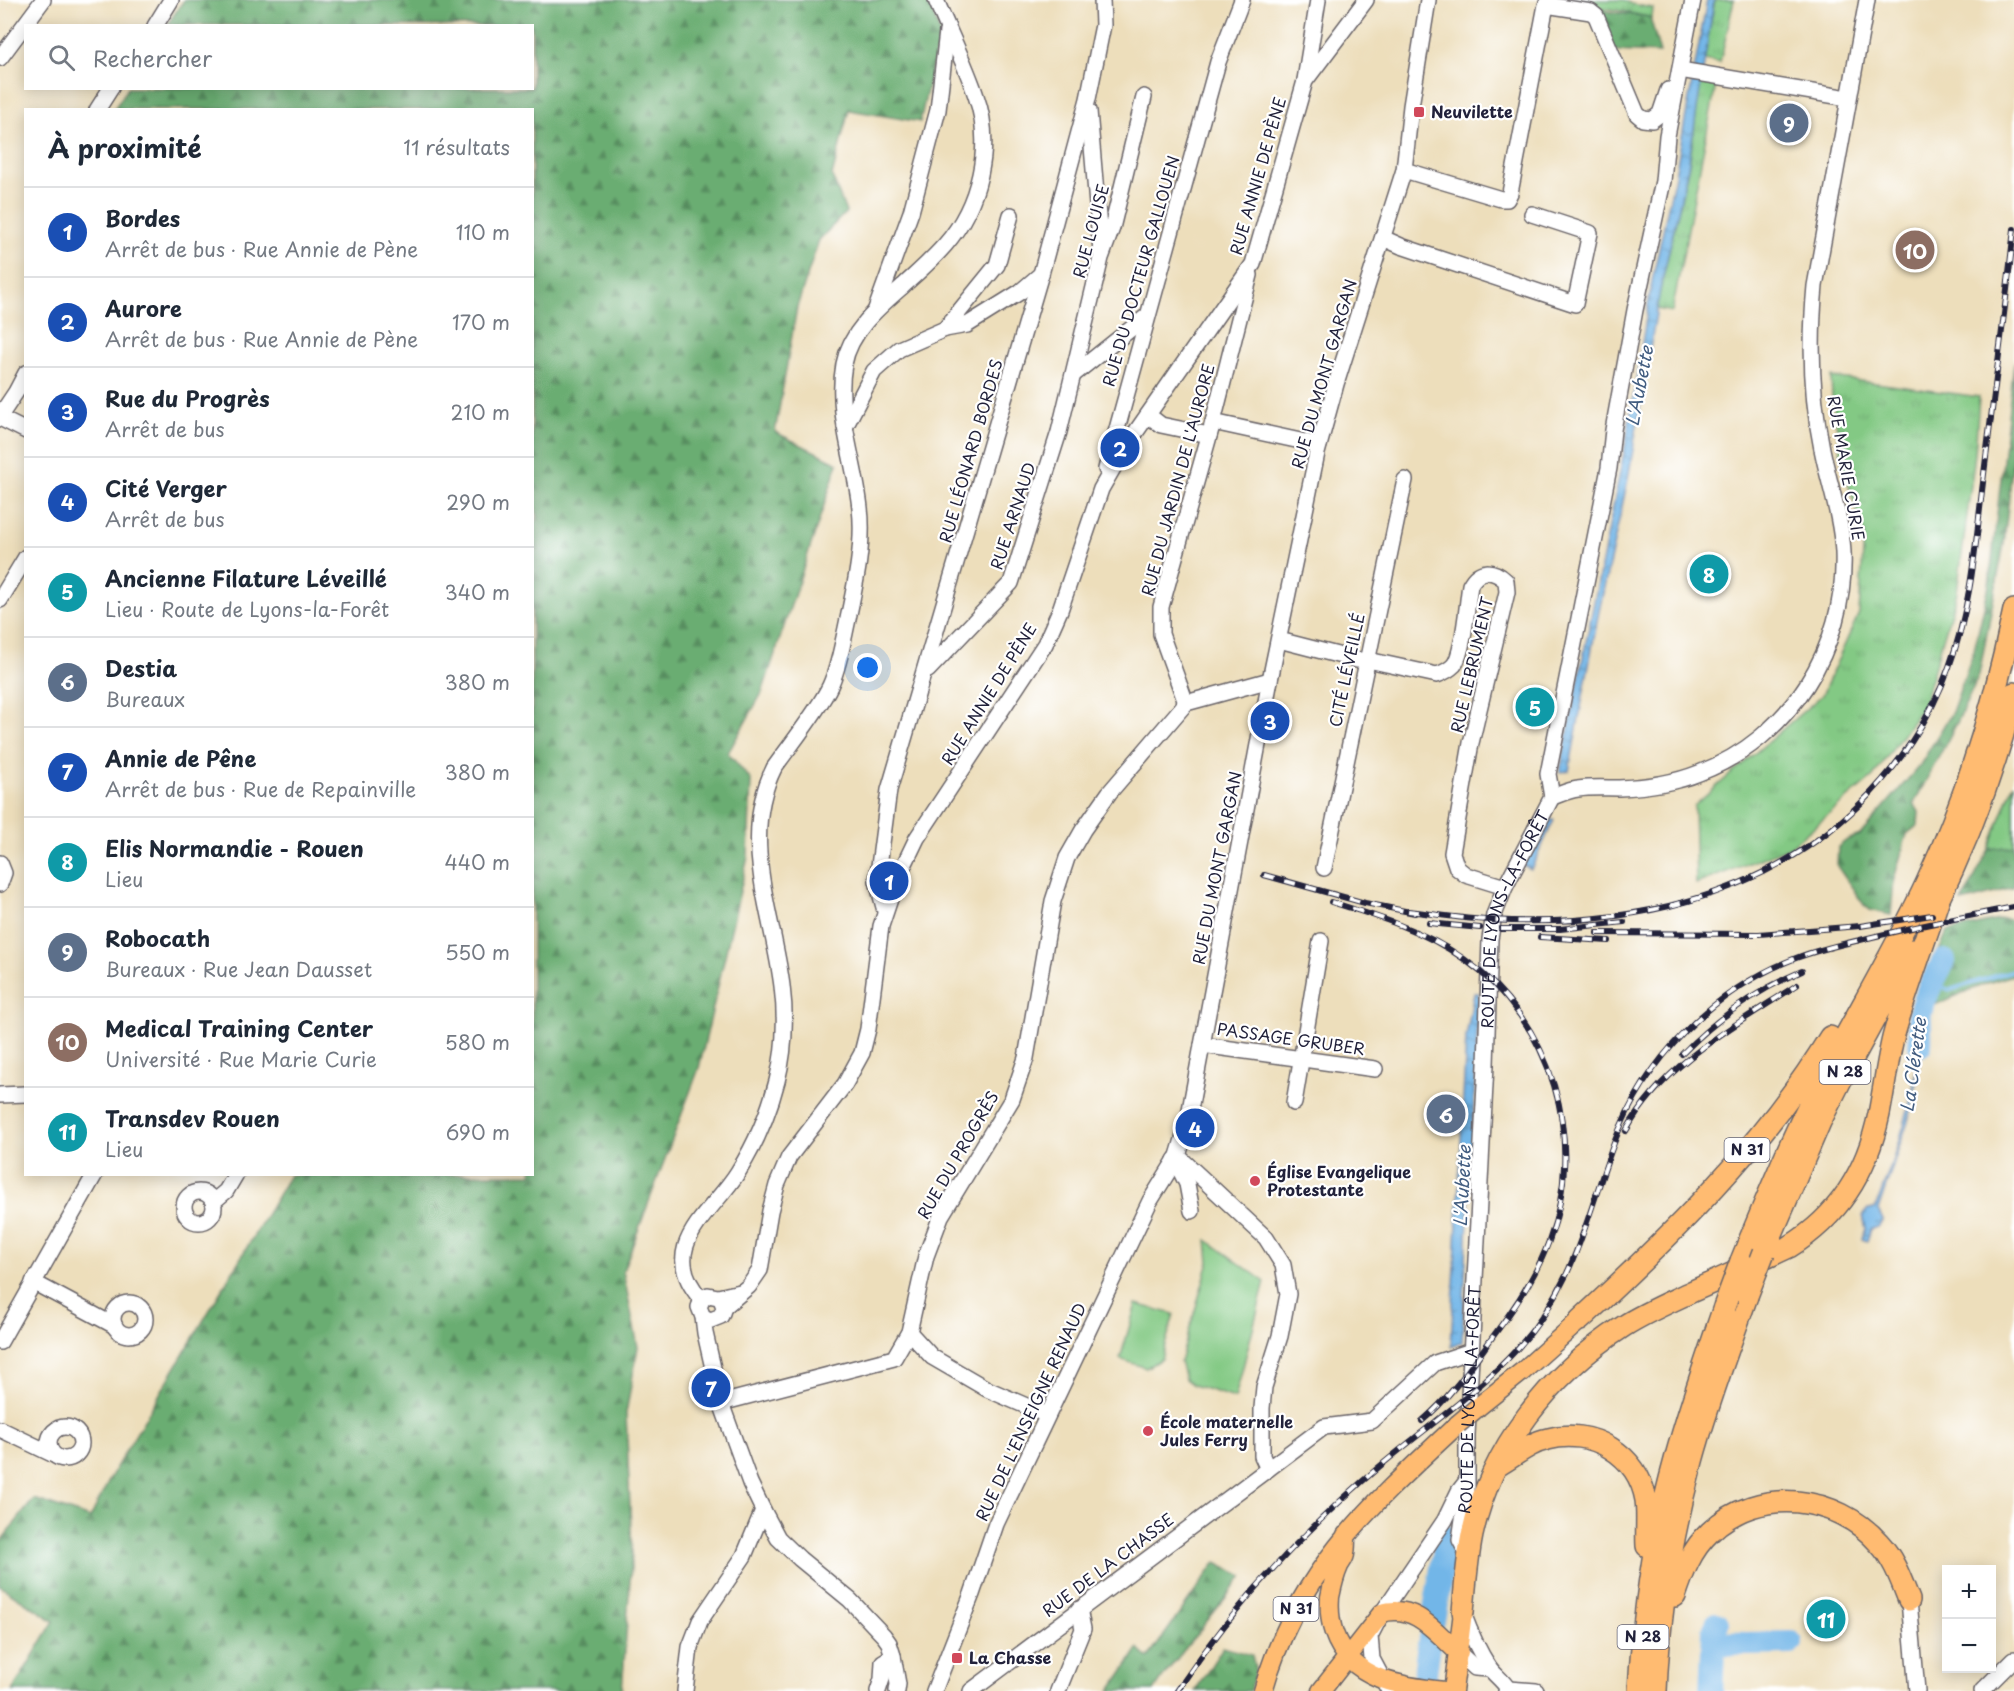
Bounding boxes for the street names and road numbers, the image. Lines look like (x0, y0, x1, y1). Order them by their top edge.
street label: RUE ANNIE DE PÈNE (1223, 94, 1291, 258)
street label: RUE DU DOCTEUR GALLOUEN (1096, 152, 1185, 389)
street label: RUE LOUISE (1066, 181, 1114, 280)
street label: RUE DU MONT GARGAN (1284, 276, 1362, 471)
street label: RUE LÉONARD BORDES (932, 356, 1008, 545)
street label: RUE DU JARDIN DE L'AURORE (1134, 361, 1220, 599)
street label: RUE MARIE CURIE (1822, 393, 1872, 542)
street label: RUE ARNAUD (983, 459, 1041, 573)
street label: RUE LEBRUMENT (1444, 594, 1498, 735)
street label: CITÉ LÉVEILLÉ (1322, 611, 1370, 729)
street label: RUE ANNIE DE PÈNE (935, 618, 1042, 769)
street label: RUE DU MONT GARGAN (1185, 769, 1247, 967)
street label: ROUTE DE LYONS-LA-FORÊT (1474, 806, 1554, 1029)
street label: PASSAGE GRUBER (1215, 1016, 1367, 1060)
road number: N 28 (1820, 1060, 1870, 1084)
street label: RUE DU PROGRÈS (911, 1086, 1004, 1223)
road number: N 31 (1724, 1138, 1770, 1162)
street label: ROUTE DE LYONS-LA-FORÊT (1451, 1284, 1486, 1515)
street label: RUE DE L'ENSEIGNE RENAUD (969, 1298, 1091, 1525)
street label: RUE DE LA CHASSE (1037, 1507, 1178, 1622)
road number: N 31 (1274, 1597, 1318, 1621)
road number: N 28 (1618, 1625, 1668, 1649)

